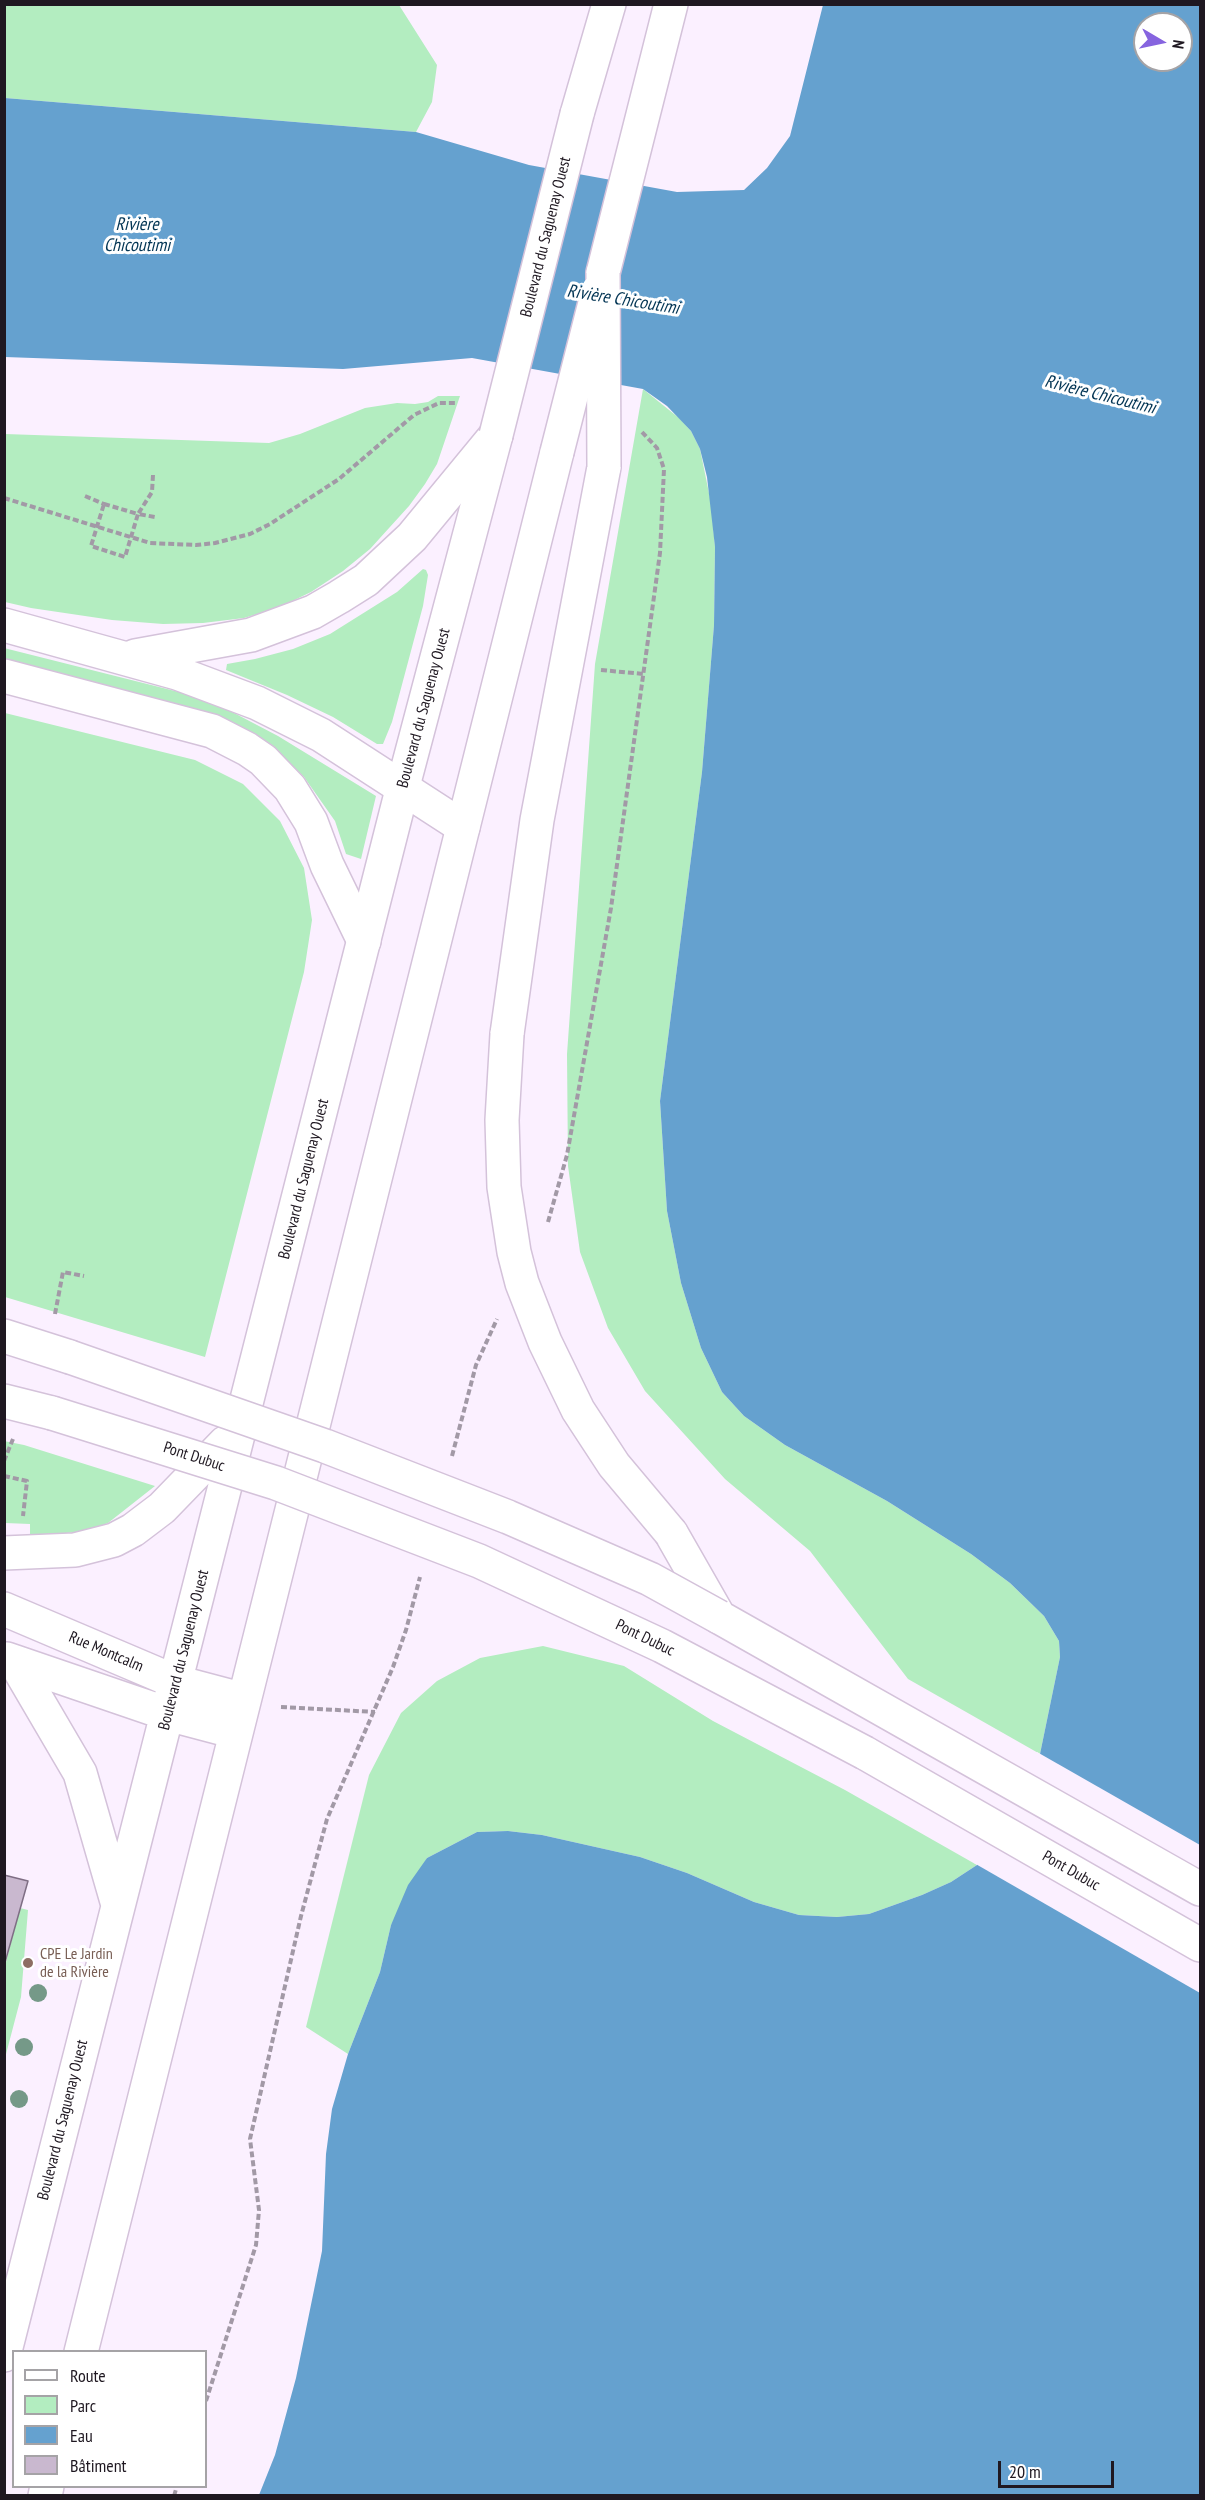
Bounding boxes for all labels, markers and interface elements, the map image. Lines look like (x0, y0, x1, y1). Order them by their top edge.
north arrow (1133, 12, 1193, 72)
text: N (1168, 39, 1189, 50)
street label: Boulevard du Saguenay Ouest (517, 155, 575, 319)
water label: Rivière Chicoutimi (104, 214, 170, 256)
water label: Rivière Chicoutimi (565, 280, 681, 320)
water label: Rivière Chicoutimi (1042, 371, 1158, 419)
street label: Boulevard du Saguenay Ouest (393, 626, 455, 790)
street label: Boulevard du Saguenay Ouest (275, 1097, 333, 1261)
street label: Pont Dubuc (161, 1438, 227, 1476)
street label: Boulevard du Saguenay Ouest (155, 1568, 213, 1732)
street label: Pont Dubuc (612, 1615, 678, 1661)
street label: Rue Montcalm (66, 1628, 146, 1676)
street label: Pont Dubuc (1039, 1847, 1103, 1895)
place label: CPE Le Jardin de la Rivière (40, 1944, 113, 1982)
marker: CPE Le Jardin de la Rivière (21, 1956, 35, 1970)
street label: Boulevard du Saguenay Ouest (34, 2038, 92, 2202)
legend (12, 2350, 207, 2488)
text: Route (70, 2364, 106, 2387)
text: Parc (70, 2394, 96, 2417)
text: Eau (70, 2424, 93, 2447)
scale bar (1001, 2449, 1116, 2487)
text: Bâtiment (70, 2454, 127, 2477)
text: 20 m (1009, 2460, 1041, 2483)

